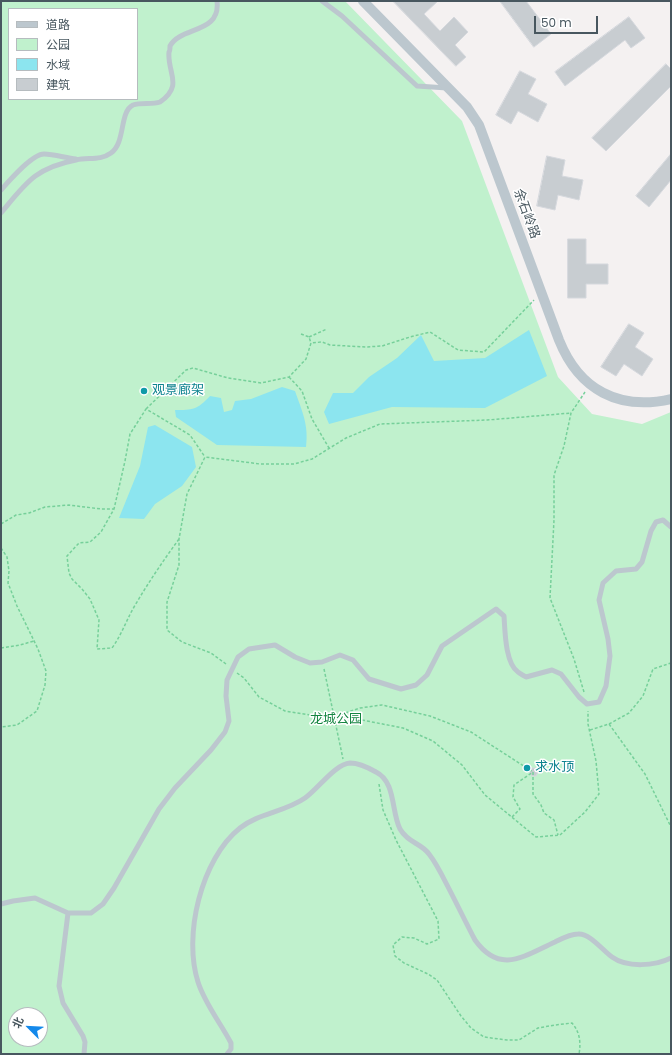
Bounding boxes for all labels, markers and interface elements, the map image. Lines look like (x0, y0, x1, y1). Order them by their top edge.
legend (8, 8, 138, 100)
scale bar (536, 8, 600, 34)
text: 50 m (541, 14, 572, 31)
text: 道路 (46, 16, 70, 33)
text: 公园 (46, 36, 70, 53)
text: 水域 (46, 56, 70, 73)
text: 建筑 (46, 76, 70, 93)
street label: 余石岭路 (510, 187, 542, 241)
place label: 观景廊架 (152, 383, 204, 399)
marker: 观景廊架 (139, 386, 149, 396)
park label: 龙城公园 (310, 712, 362, 728)
place label: 求水顶 (535, 760, 574, 776)
marker: 求水顶 (522, 763, 532, 773)
north arrow (8, 1007, 48, 1047)
text: 北 (8, 1014, 27, 1031)

